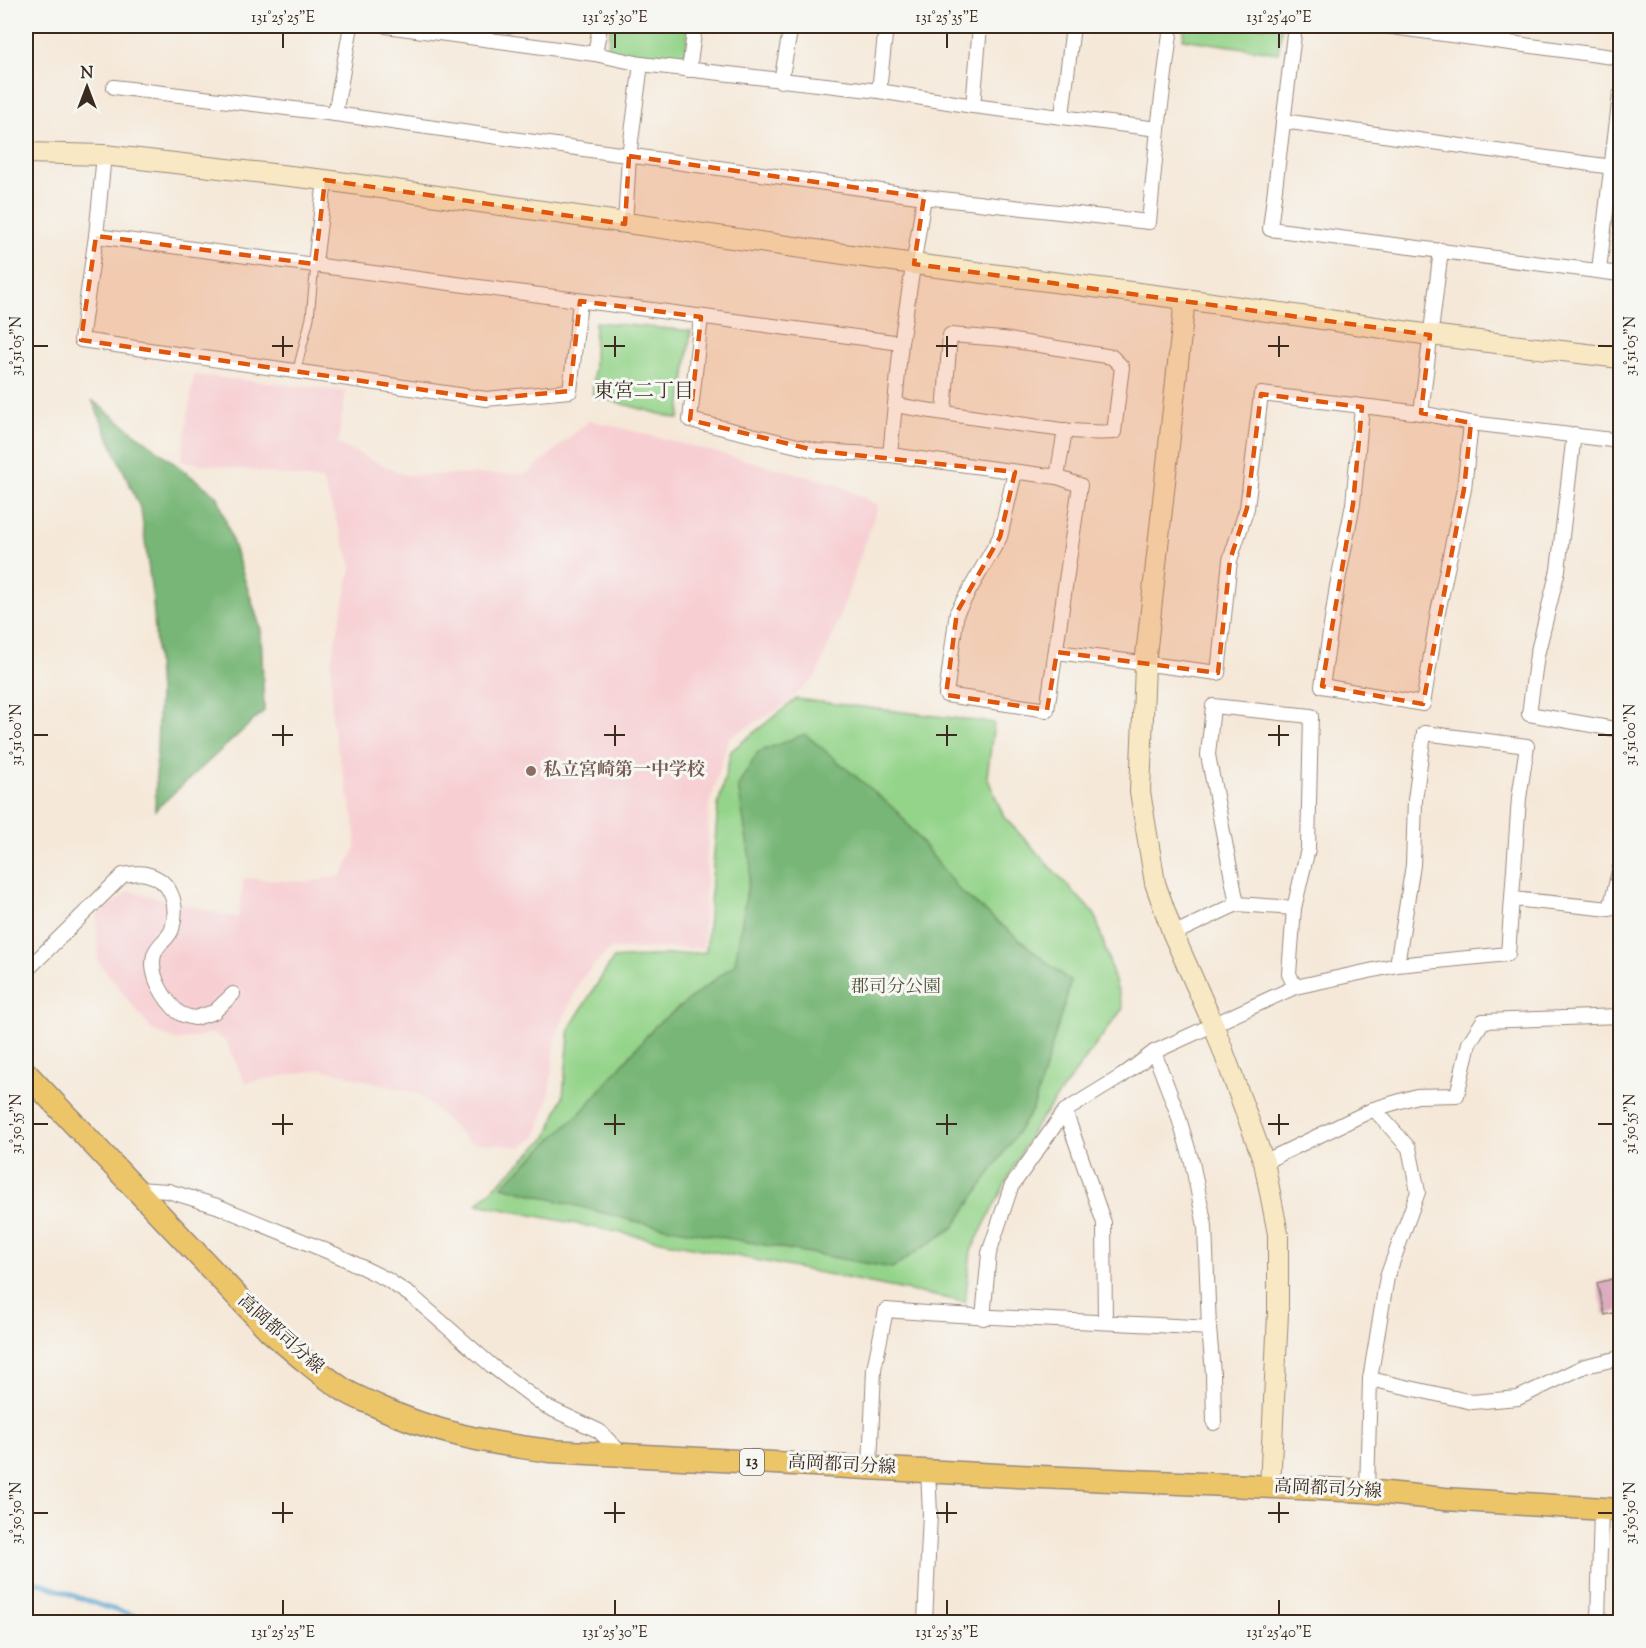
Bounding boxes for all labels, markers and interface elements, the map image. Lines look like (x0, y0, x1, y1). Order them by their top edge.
text: 131°25'25"E (251, 8, 315, 29)
text: 131°25'30"E (582, 8, 648, 29)
text: 131°25'35"E (916, 8, 978, 29)
text: 131°25'40"E (1246, 8, 1312, 29)
north arrow (57, 57, 117, 117)
text: N (81, 63, 94, 86)
text: 31°51'05"N (7, 316, 28, 376)
text: 31°51'05"N (1621, 316, 1642, 376)
district label: 東宮二丁目 (594, 378, 694, 407)
text: 31°51'00"N (7, 704, 28, 766)
text: 31°51'00"N (1621, 704, 1642, 766)
place label: 私立宮崎第一中学校 (543, 758, 705, 784)
marker: 私立宮崎第一中学校 (524, 764, 538, 778)
park label: 郡司分公園 (851, 975, 941, 1001)
text: 31°50'55"N (7, 1094, 28, 1154)
text: 31°50'55"N (1621, 1094, 1642, 1154)
street label: 高岡都司分線 (231, 1289, 329, 1381)
road number: 13 (740, 1449, 764, 1475)
street label: 高岡都司分線 (787, 1450, 897, 1482)
street label: 高岡都司分線 (1273, 1474, 1383, 1506)
text: 31°50'50"N (7, 1482, 28, 1544)
text: 31°50'50"N (1621, 1482, 1642, 1544)
text: 131°25'25"E (251, 1623, 315, 1644)
text: 131°25'30"E (582, 1623, 648, 1644)
text: 131°25'35"E (916, 1623, 978, 1644)
text: 131°25'40"E (1246, 1623, 1312, 1644)

